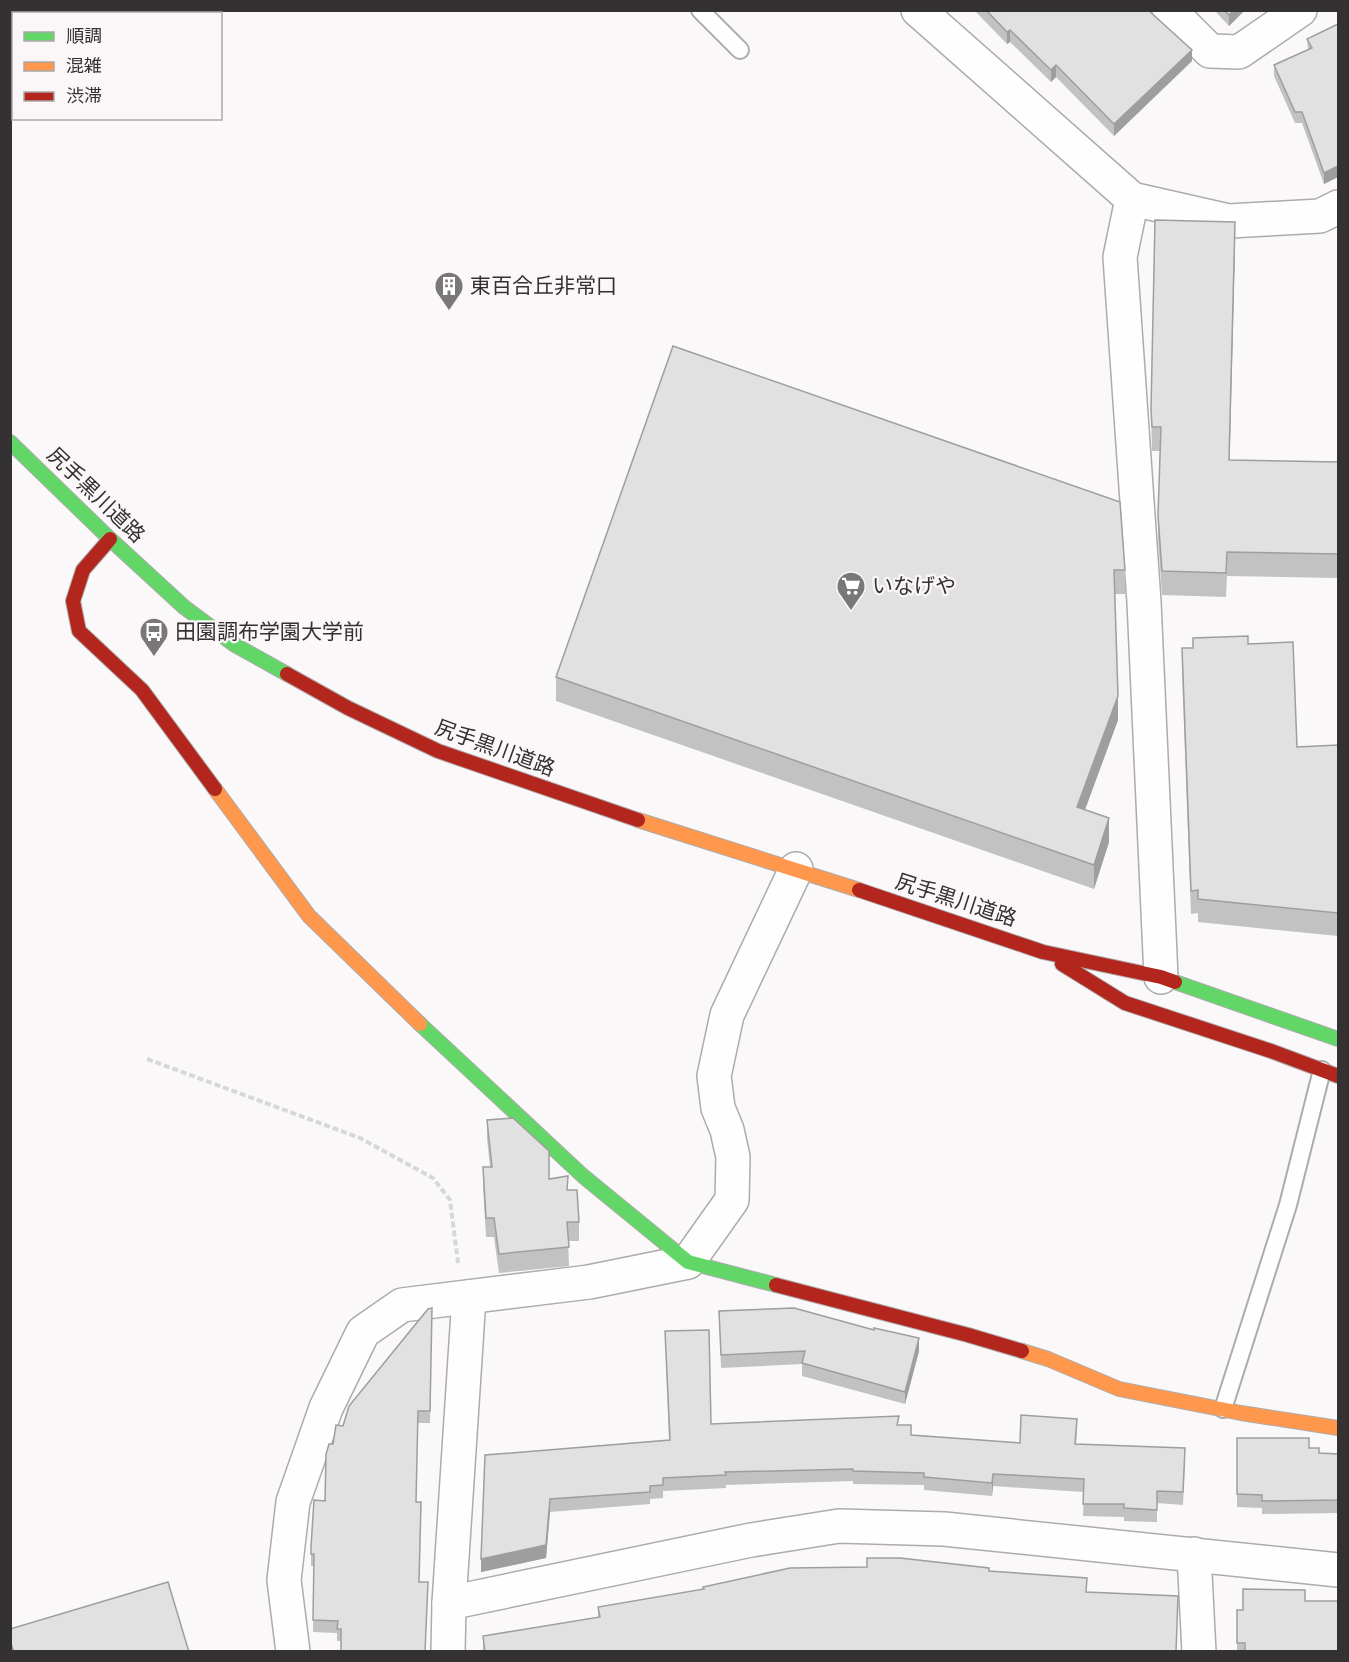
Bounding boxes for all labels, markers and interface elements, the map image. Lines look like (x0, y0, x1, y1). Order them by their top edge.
legend (12, 12, 222, 120)
text: 順調 (66, 25, 102, 46)
text: 混雑 (66, 55, 102, 76)
text: 渋滞 (66, 85, 102, 106)
building icon: 東百合丘非常口 (433, 270, 465, 312)
place label: 東百合丘非常口 (470, 273, 617, 298)
street label: 尻手黒川道路 (42, 442, 150, 547)
supermarket icon: いなげや (835, 570, 867, 612)
place label: いなげや (872, 573, 956, 598)
bus stop icon: 田園調布学園大学前 (138, 616, 170, 658)
place label: 田園調布学園大学前 (175, 619, 364, 644)
street label: 尻手黒川道路 (432, 714, 559, 781)
street label: 尻手黒川道路 (892, 868, 1020, 931)

